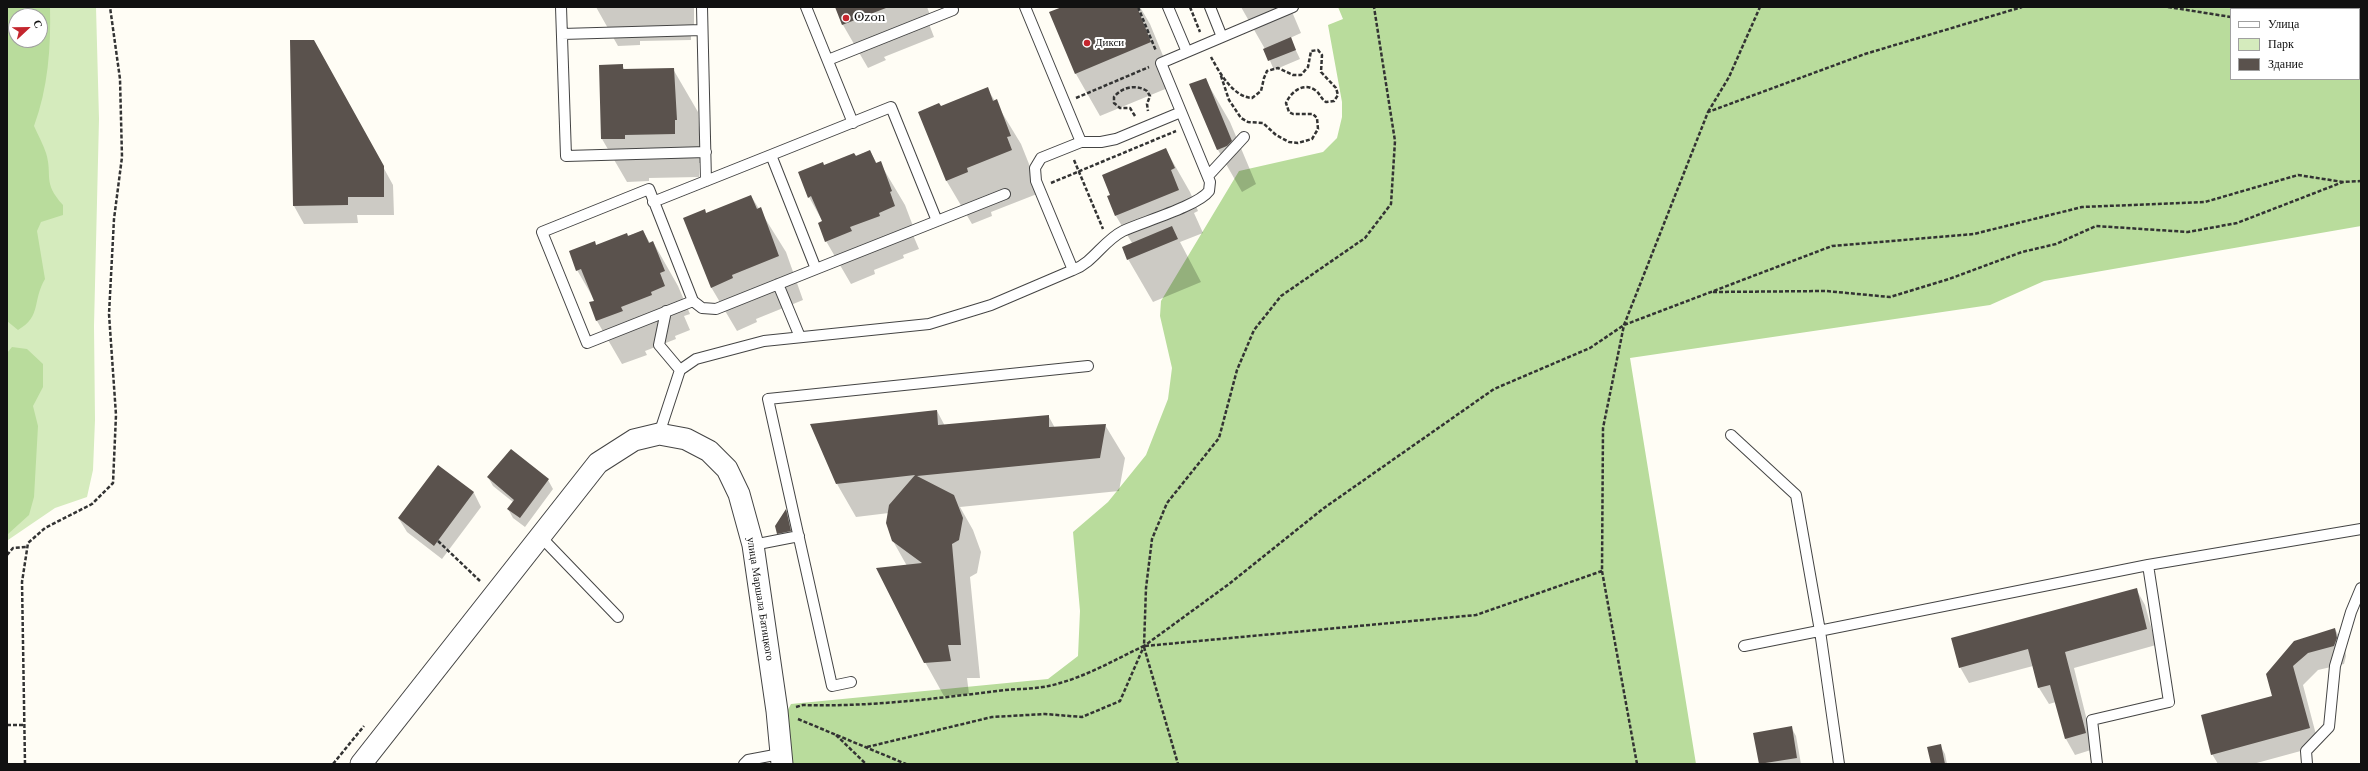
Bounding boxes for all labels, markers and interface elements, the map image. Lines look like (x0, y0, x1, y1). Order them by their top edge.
north arrow (8, 8, 48, 48)
legend (2230, 8, 2360, 80)
place label: Ozon (854, 11, 885, 25)
marker: Ozon (841, 13, 851, 23)
text: Улица (2268, 16, 2299, 31)
text: С (30, 18, 46, 30)
place label: Дикси (1095, 36, 1124, 50)
text: Парк (2268, 36, 2294, 51)
marker: Дикси (1082, 38, 1092, 48)
text: Здание (2268, 56, 2303, 71)
street label: улица Маршала Батицкого (744, 536, 776, 662)

